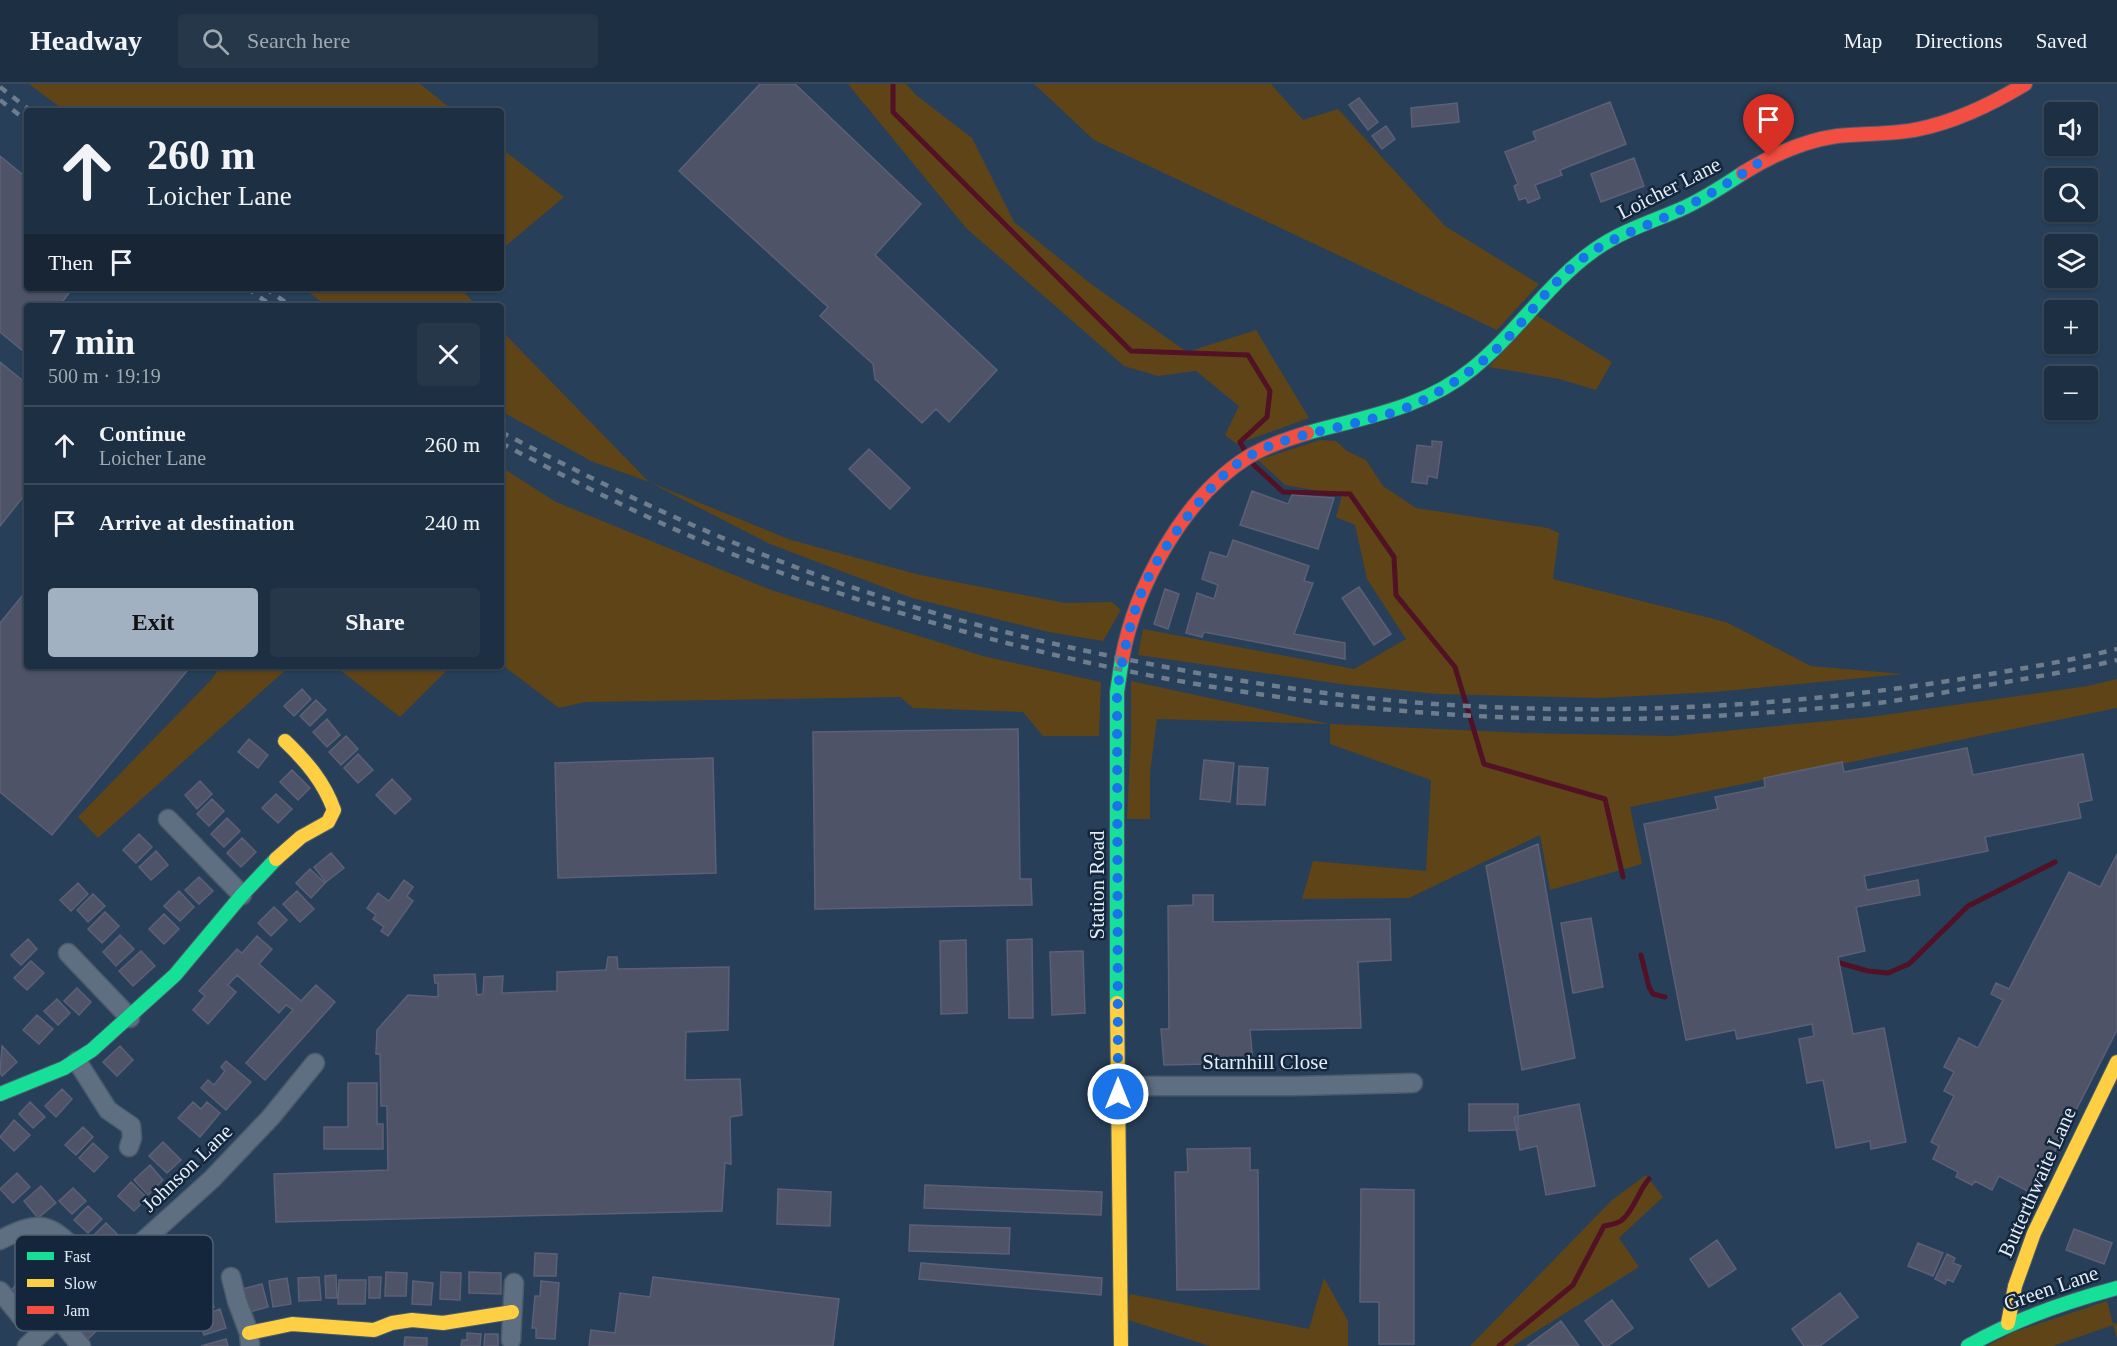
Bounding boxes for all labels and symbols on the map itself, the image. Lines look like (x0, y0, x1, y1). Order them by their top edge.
pin (1743, 94, 1794, 156)
street label: Loicher Lane (1613, 152, 1725, 224)
street label: Station Road (1085, 830, 1109, 940)
street label: Starnhill Close (1202, 1050, 1328, 1074)
position arrow (1086, 1062, 1150, 1126)
street label: Butterthwaite Lane (1993, 1103, 2081, 1261)
street label: Johnson Lane (137, 1119, 237, 1217)
legend (15, 1235, 213, 1331)
text: Fast (64, 1248, 91, 1265)
street label: Green Lane (2001, 1261, 2101, 1315)
text: Slow (64, 1275, 97, 1292)
text: Jam (64, 1302, 90, 1319)

